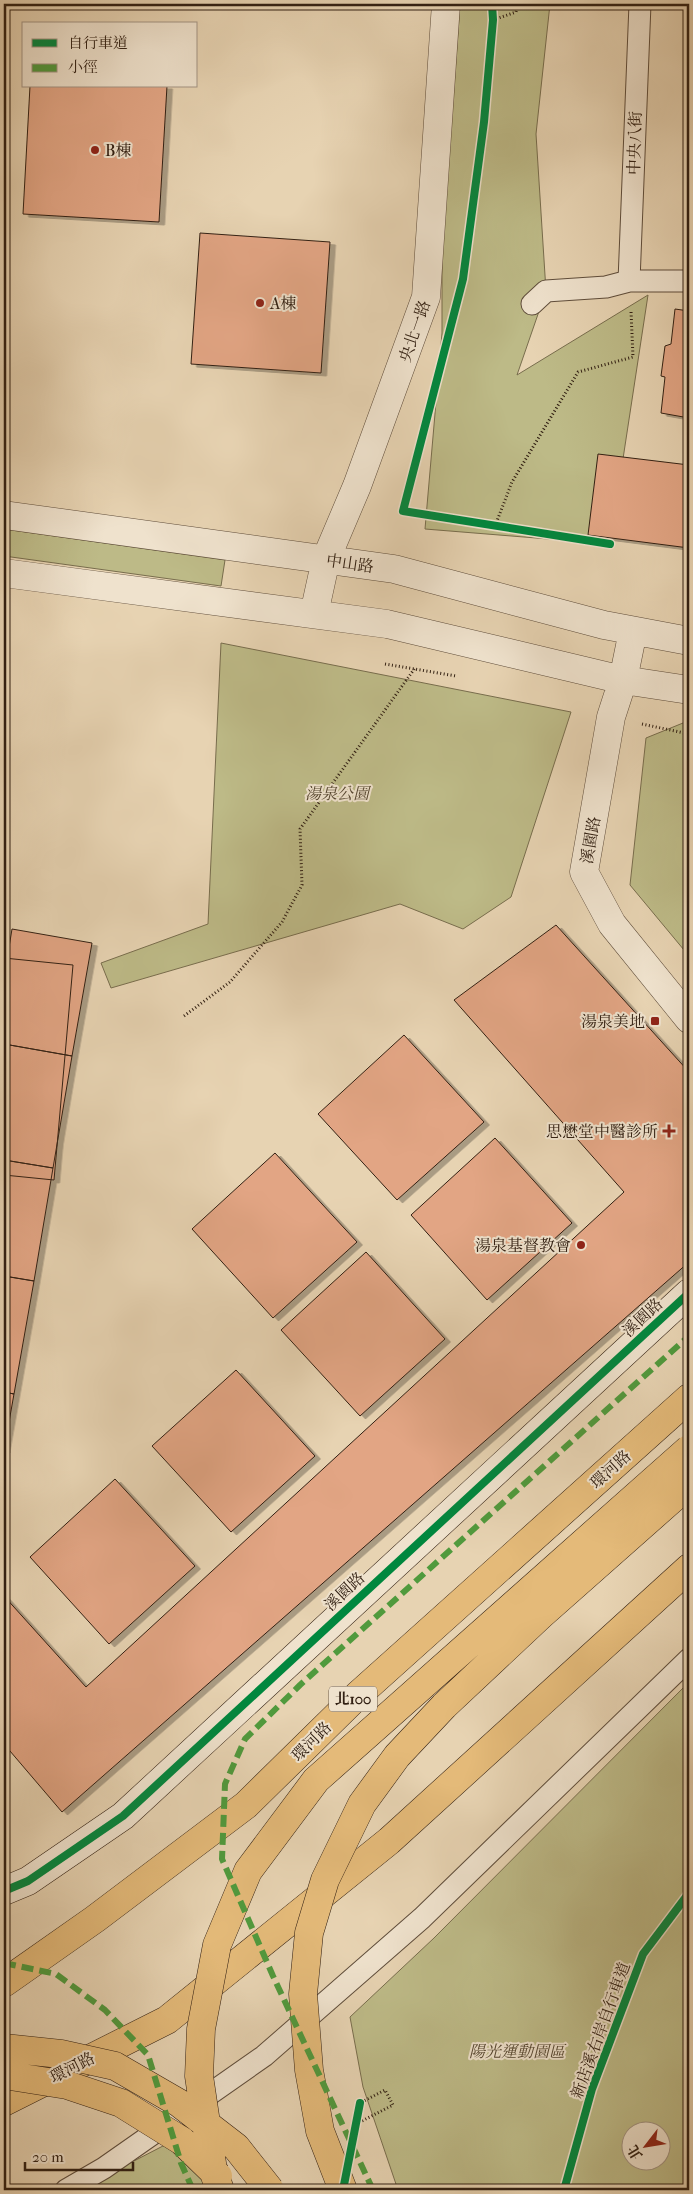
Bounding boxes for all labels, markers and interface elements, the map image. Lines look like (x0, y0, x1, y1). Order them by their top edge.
legend (22, 22, 198, 88)
text: 自行車道 (68, 34, 128, 52)
text: 小徑 (68, 58, 98, 76)
street label: 中央八街 (624, 111, 645, 175)
place label: B棟 (105, 141, 131, 160)
marker: B棟 (89, 144, 101, 156)
place label: A棟 (269, 294, 296, 313)
marker: A棟 (254, 297, 266, 309)
street label: 央北一路 (395, 298, 434, 365)
street label: 中山路 (325, 551, 375, 576)
park label: 湯泉公園 (305, 784, 372, 803)
street label: 溪園路 (577, 815, 604, 865)
place label: 湯泉美地 (581, 1012, 645, 1031)
marker: 湯泉美地 (649, 1015, 661, 1027)
place label: 思懋堂中醫診所 (546, 1122, 658, 1141)
marker: 思懋堂中醫診所 (662, 1124, 676, 1138)
place label: 湯泉基督教會 (475, 1236, 571, 1255)
marker: 湯泉基督教會 (575, 1239, 587, 1251)
street label: 溪園路 (618, 1294, 666, 1341)
street label: 環河路 (586, 1446, 635, 1492)
street label: 溪園路 (320, 1568, 368, 1615)
road number: 北100 (329, 1686, 377, 1712)
street label: 環河路 (288, 1718, 335, 1765)
street label: 新店溪右岸自行車道 (567, 1959, 634, 2101)
park label: 陽光運動園區 (469, 2042, 567, 2061)
street label: 環河路 (47, 2048, 98, 2087)
north arrow (620, 2122, 670, 2172)
scale bar (25, 2139, 132, 2171)
text: 北 (624, 2142, 646, 2163)
text: 20 m (32, 2148, 64, 2166)

